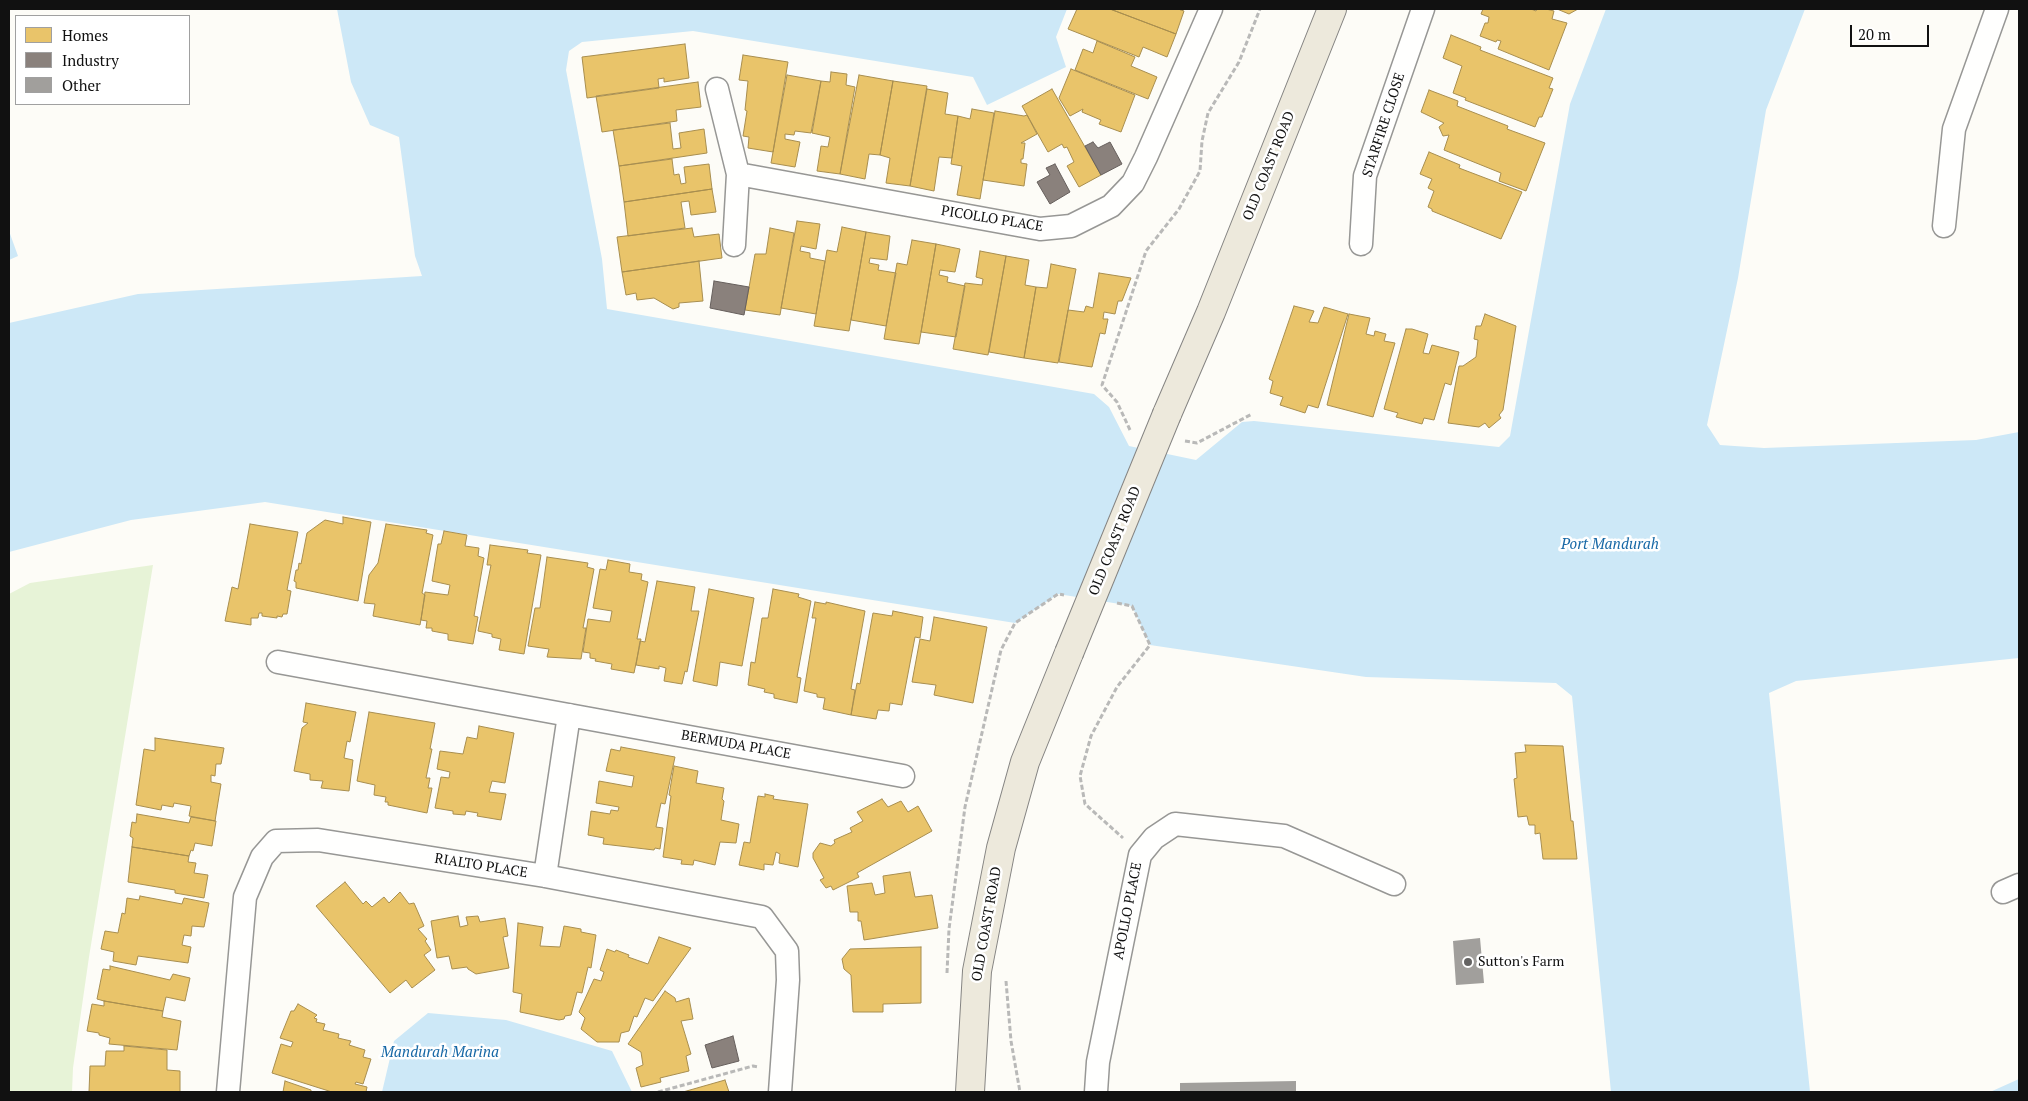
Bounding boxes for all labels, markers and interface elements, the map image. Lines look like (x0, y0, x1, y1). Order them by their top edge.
legend (15, 15, 190, 105)
scale bar (1853, 15, 1932, 47)
text: 20 m (1858, 24, 1891, 44)
text: Homes (62, 25, 108, 45)
text: Industry (62, 50, 119, 70)
street label: STARFIRE CLOSE (1359, 71, 1409, 179)
text: Other (62, 75, 101, 95)
street label: OLD COAST ROAD (1239, 109, 1299, 223)
street label: PICOLLO PLACE (940, 203, 1044, 235)
street label: OLD COAST ROAD (1085, 484, 1145, 598)
water label: Port Mandurah (1561, 536, 1659, 554)
street label: BERMUDA PLACE (680, 727, 792, 763)
street label: RIALTO PLACE (433, 850, 529, 882)
street label: APOLLO PLACE (1110, 861, 1146, 961)
street label: OLD COAST ROAD (969, 865, 1005, 983)
place label: Sutton's Farm (1478, 954, 1564, 970)
marker: Sutton's Farm (1462, 956, 1474, 968)
water label: Mandurah Marina (381, 1044, 499, 1062)

